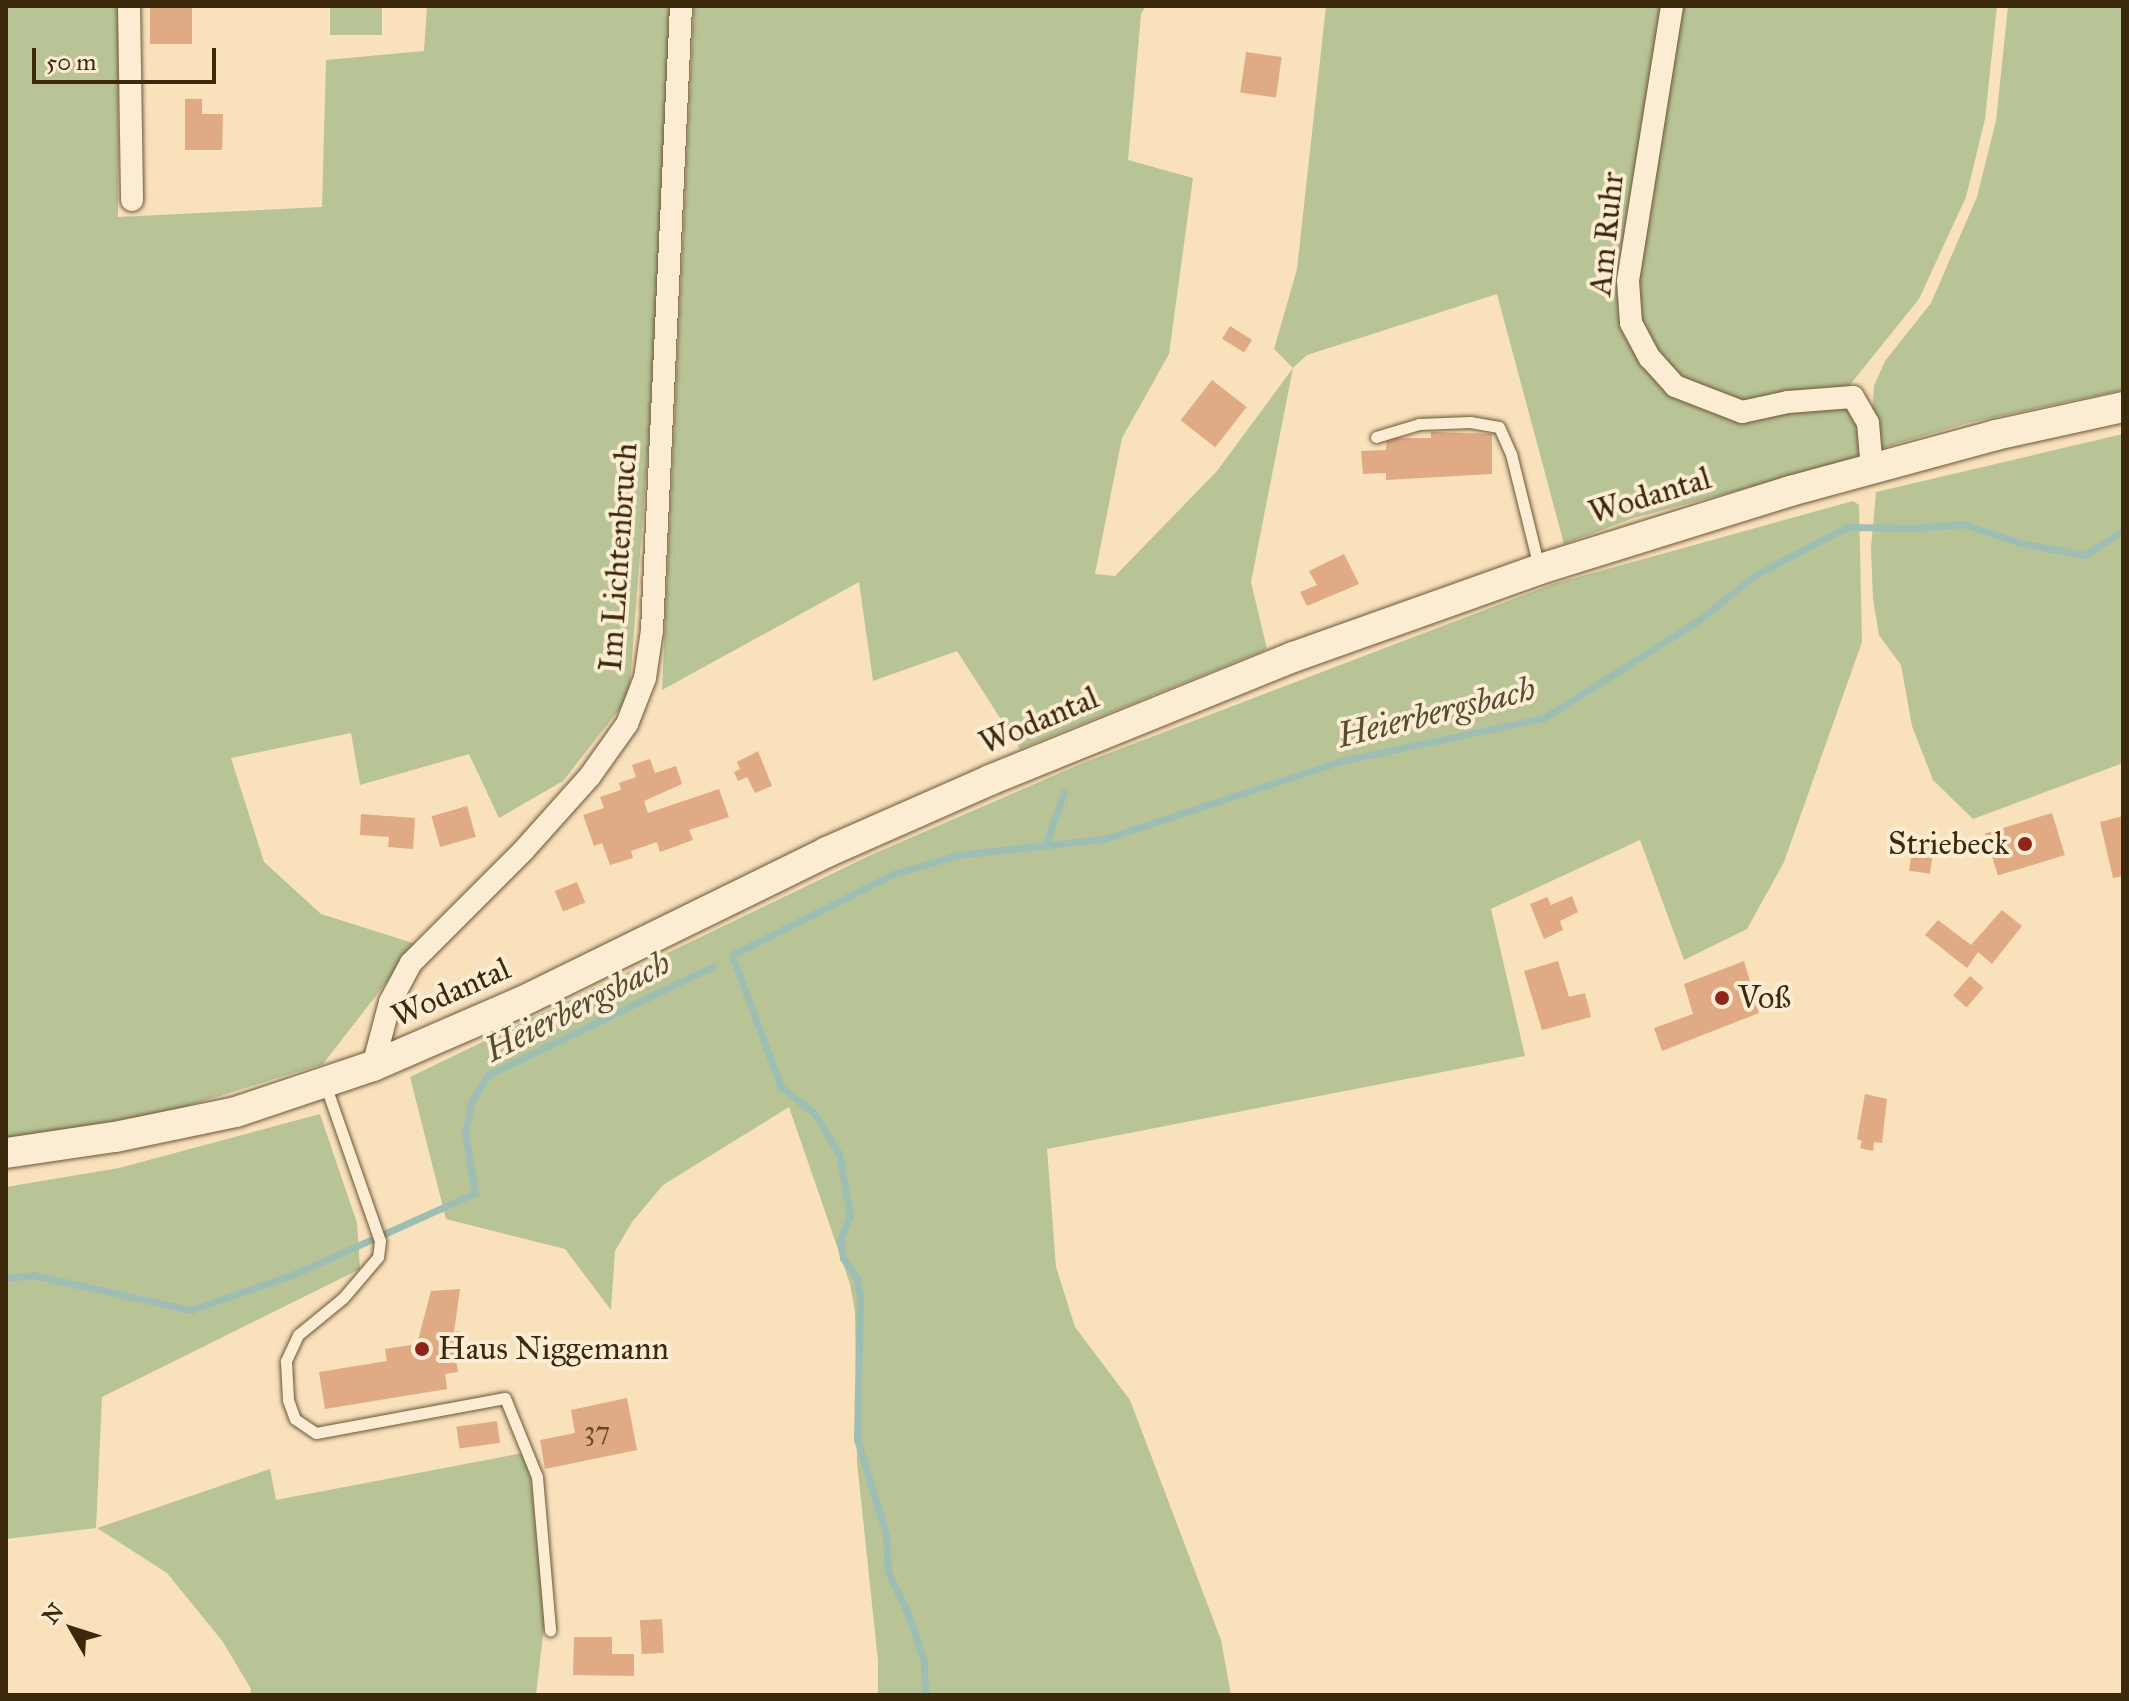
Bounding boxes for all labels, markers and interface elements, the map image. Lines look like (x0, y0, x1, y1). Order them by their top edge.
scale bar (36, 32, 220, 82)
text: 50 m (46, 47, 96, 77)
street label: Am Ruhr (1581, 170, 1633, 298)
street label: Im Lichtenbruch (592, 442, 646, 672)
street label: Wodantal (1584, 459, 1716, 533)
water label: Heierbergsbach (1333, 668, 1539, 756)
street label: Wodantal (974, 679, 1104, 763)
place label: Striebeck (1888, 825, 2009, 863)
marker: Striebeck (2016, 835, 2034, 853)
water label: Heierbergsbach (477, 942, 677, 1070)
street label: Wodantal (386, 950, 516, 1036)
place label: Voß (1738, 979, 1791, 1017)
marker: Voß (1713, 989, 1731, 1007)
place label: Haus Niggemann (438, 1330, 669, 1368)
marker: Haus Niggemann (413, 1340, 431, 1358)
house number: 37 (584, 1414, 610, 1448)
north arrow (32, 1589, 112, 1669)
text: N (37, 1598, 69, 1629)

